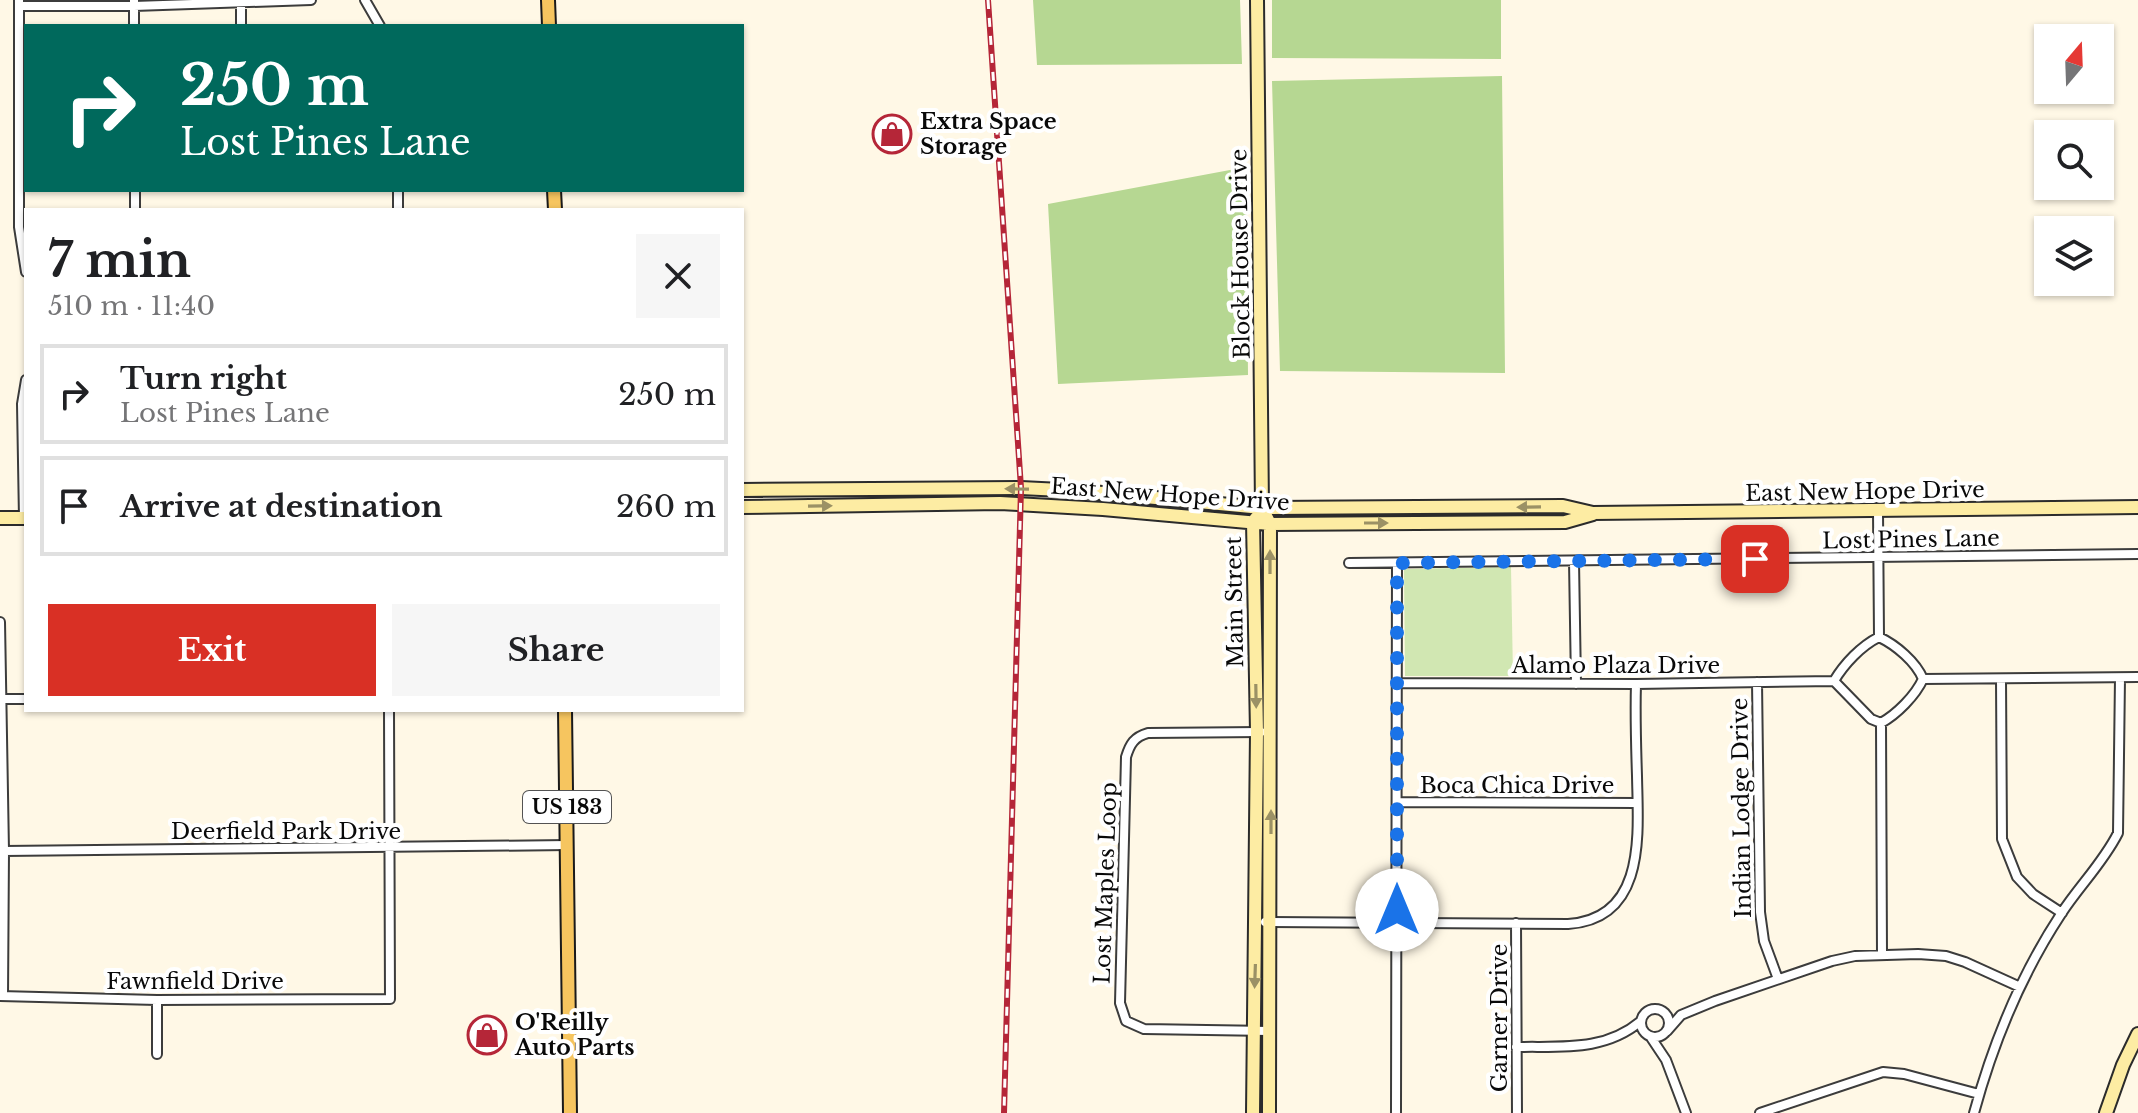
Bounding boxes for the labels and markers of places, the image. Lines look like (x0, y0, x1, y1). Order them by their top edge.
place label: Extra Space Storage (920, 108, 1057, 160)
shop icon: Extra Space Storage (871, 113, 913, 155)
pin (1721, 525, 1789, 593)
place label: O'Reilly Auto Parts (514, 1009, 634, 1061)
shop icon: O'Reilly Auto Parts (466, 1014, 508, 1056)

